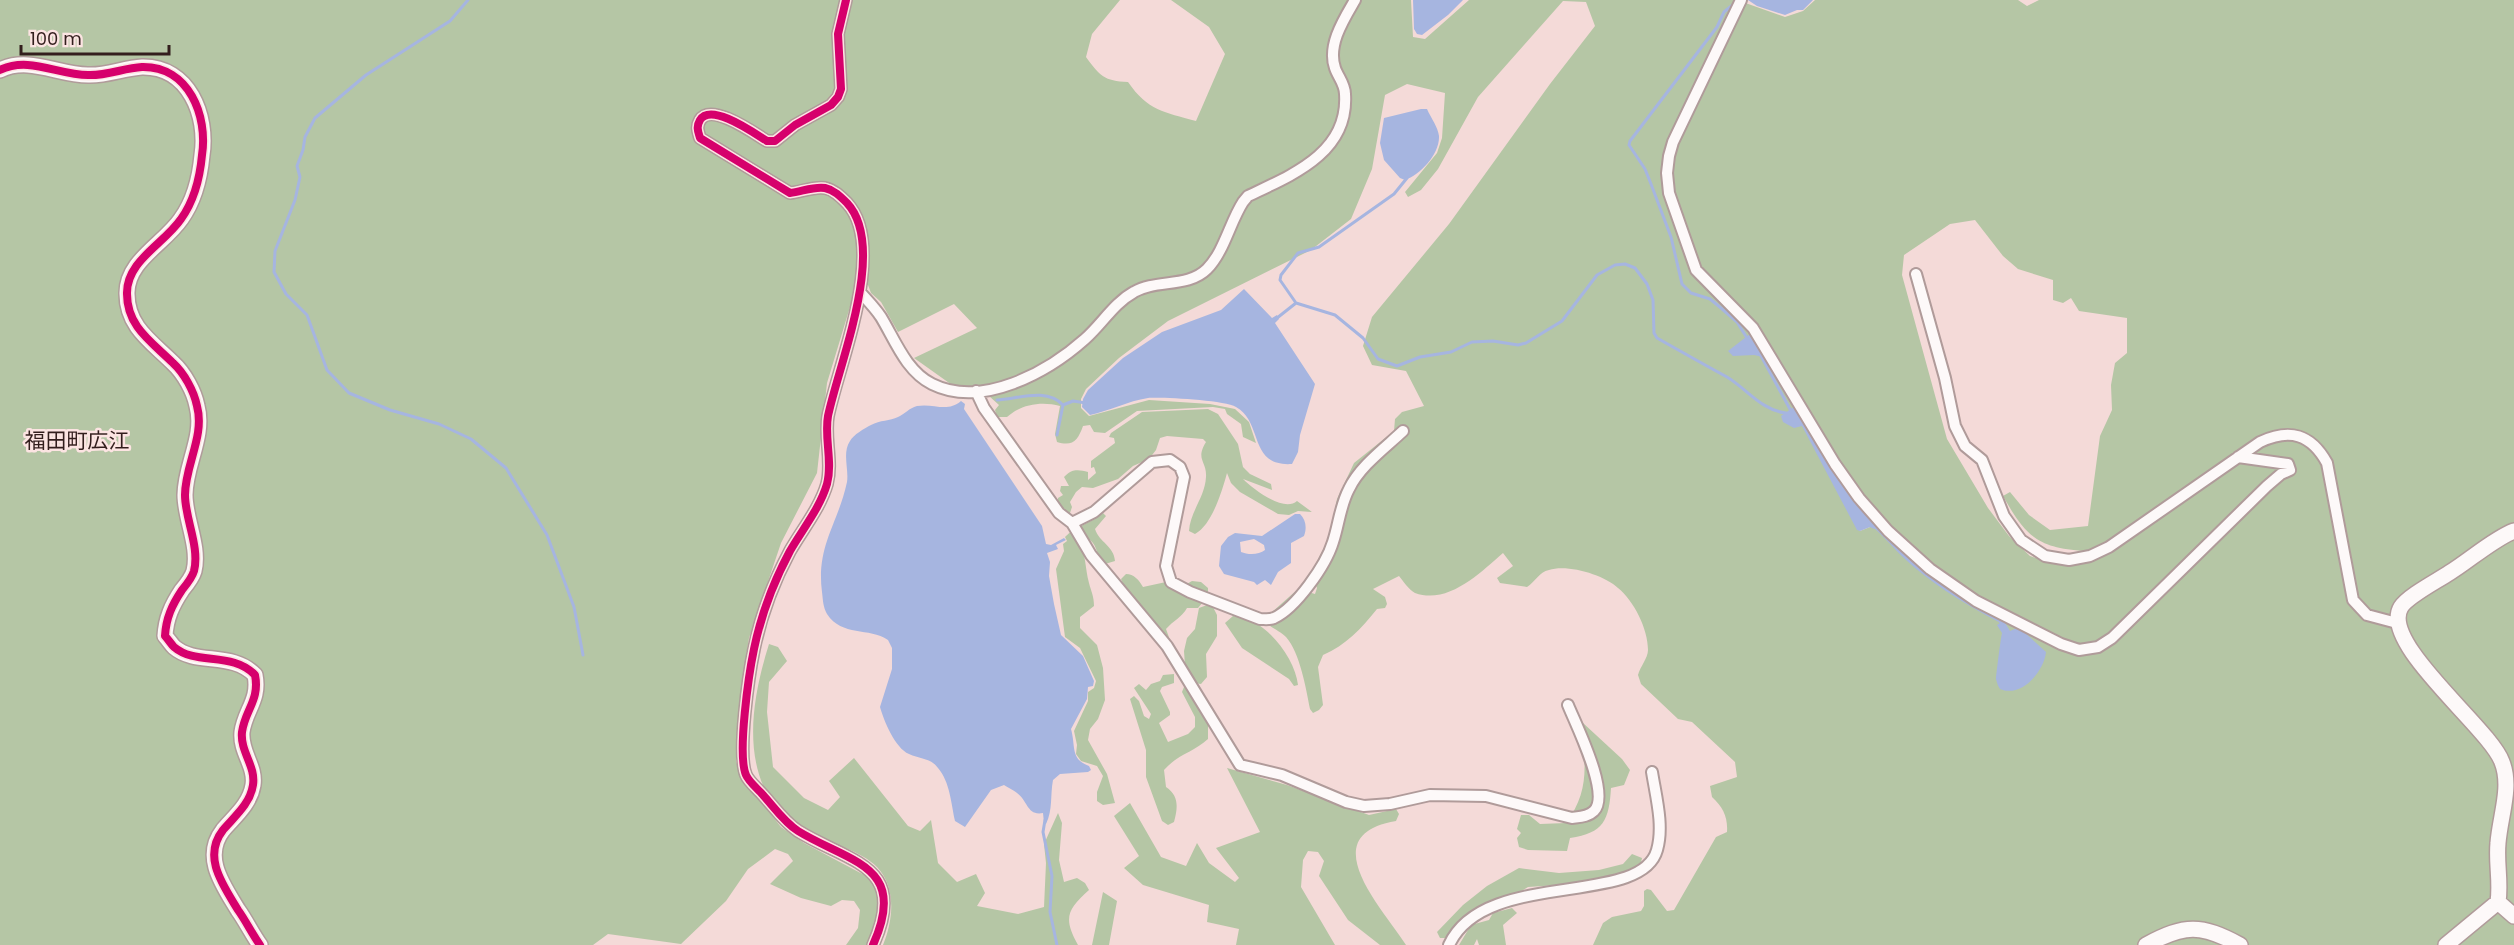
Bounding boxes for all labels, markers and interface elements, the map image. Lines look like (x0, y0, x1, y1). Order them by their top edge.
scale bar (21, 18, 170, 56)
text: 100 m (30, 26, 82, 51)
district label: 福田町広江 (25, 426, 130, 455)

